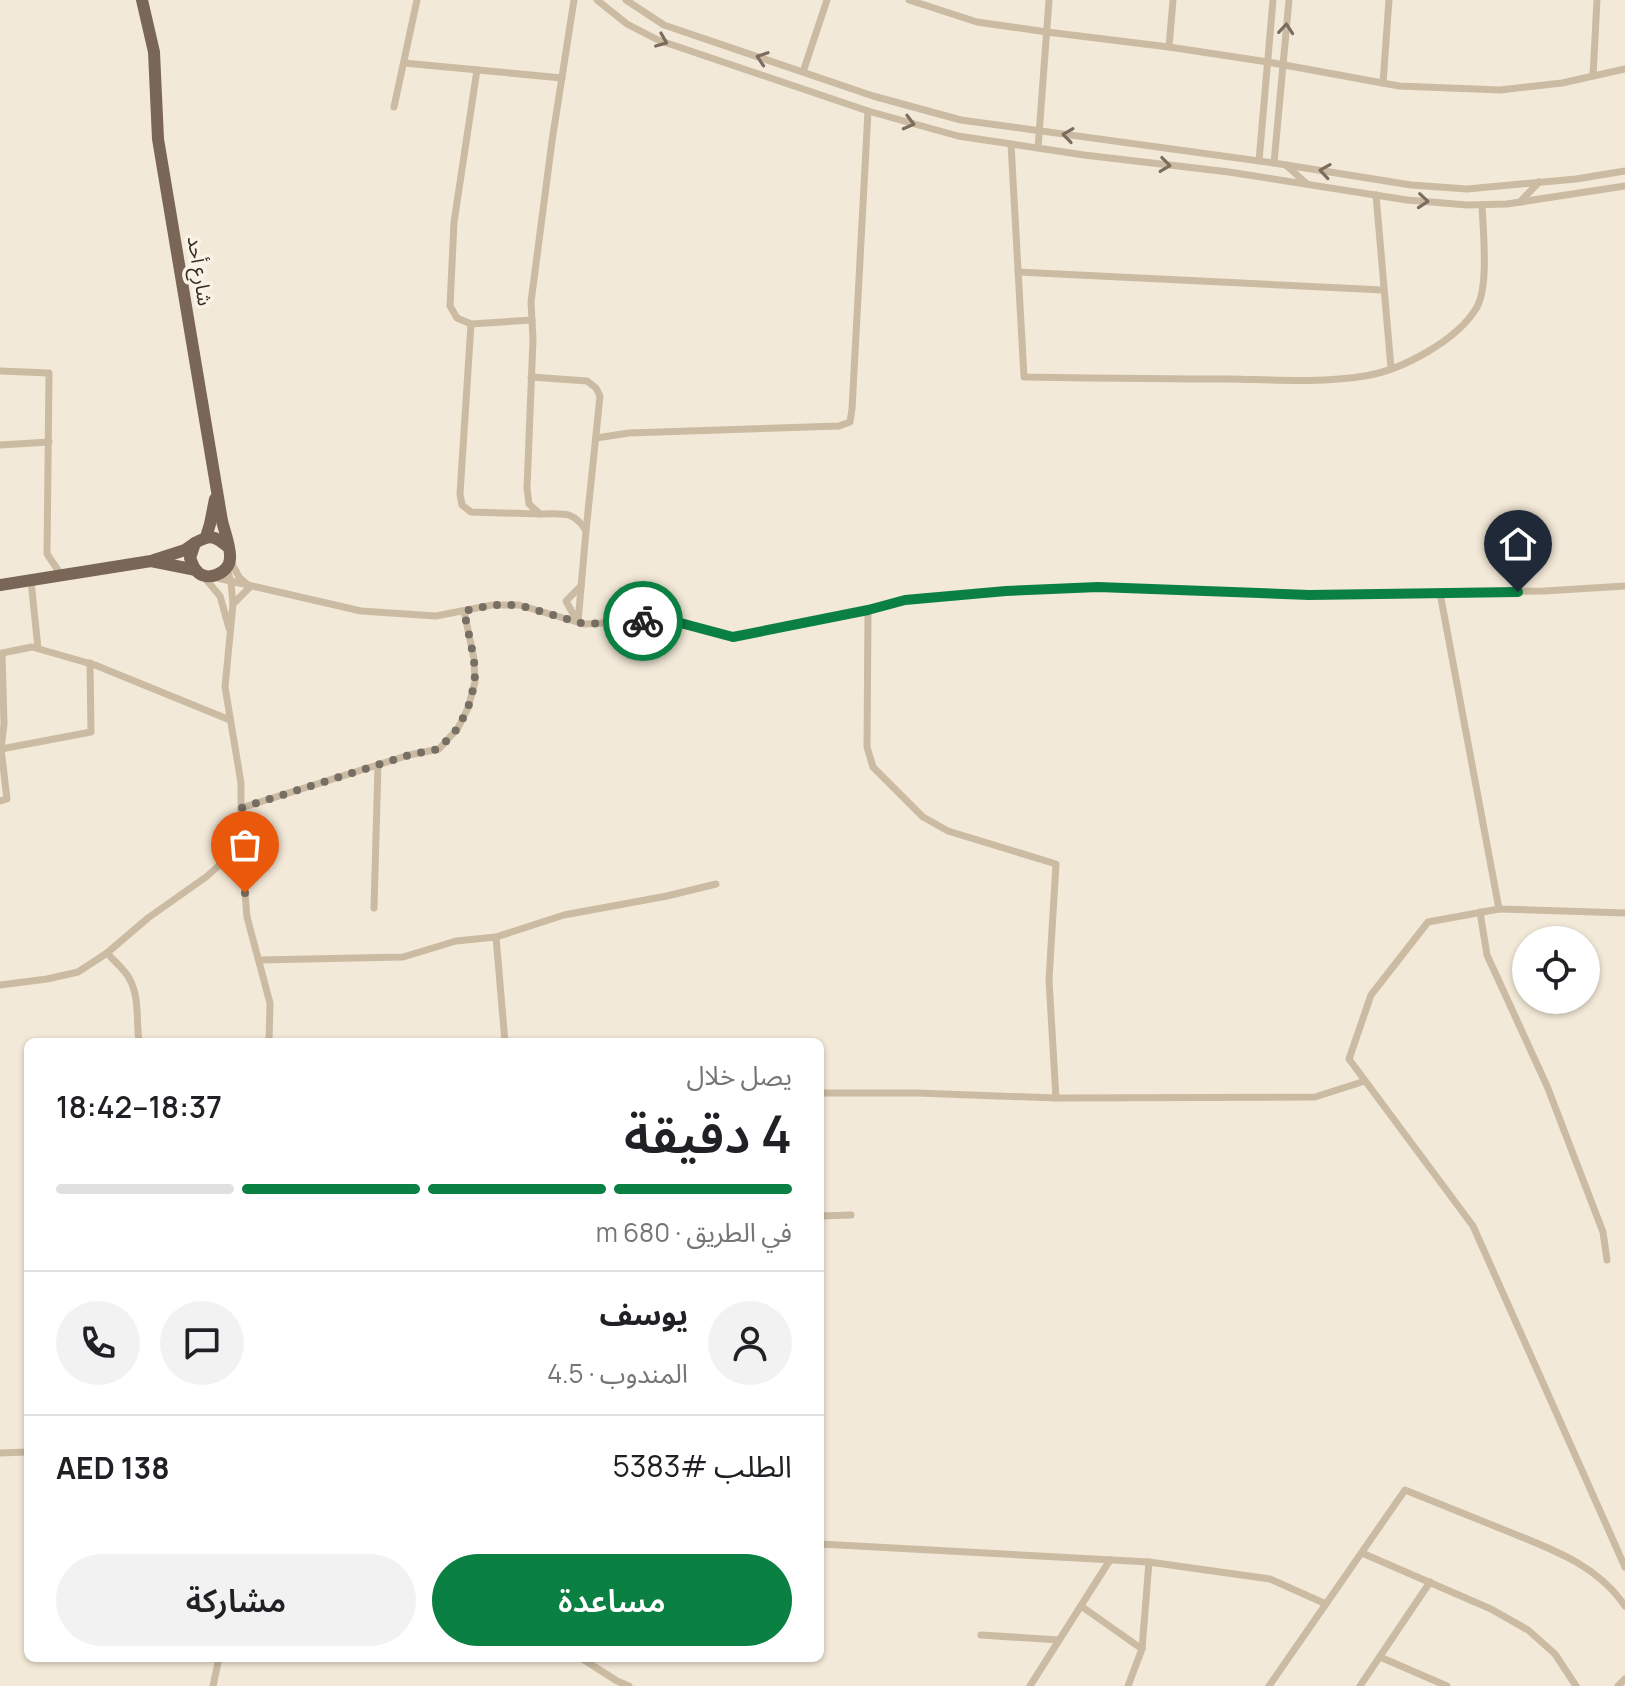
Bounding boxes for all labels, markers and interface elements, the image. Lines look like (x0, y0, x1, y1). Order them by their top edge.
one-way arrow (1277, 22, 1294, 35)
one-way arrow (654, 31, 668, 48)
one-way arrow (756, 52, 770, 68)
one-way arrow (902, 113, 916, 130)
one-way arrow (1061, 127, 1075, 144)
one-way arrow (1159, 156, 1172, 173)
one-way arrow (1319, 163, 1332, 180)
one-way arrow (1417, 193, 1430, 210)
street label: شارع أحد (180, 234, 219, 308)
pin (1484, 510, 1552, 592)
icon: home (1496, 522, 1540, 566)
courier (603, 581, 683, 661)
icon: bike (621, 599, 665, 643)
pin (211, 811, 279, 893)
icon: bag (223, 823, 267, 867)
map controls (1512, 926, 1600, 1014)
button: locate (1512, 926, 1600, 1014)
text: يصل خلال (686, 1057, 792, 1093)
text: 18:37–18:42 (56, 1086, 222, 1127)
text: 4 دقيقة (624, 1098, 792, 1169)
text: في الطريق · 680 m (596, 1214, 792, 1250)
text: يوسف (600, 1293, 688, 1334)
button: phone (56, 1301, 140, 1385)
button: chat (160, 1301, 244, 1385)
button: person (708, 1301, 792, 1385)
text: المندوب · 4.5 (547, 1355, 688, 1391)
text: الطلب #5383 (612, 1445, 792, 1486)
text: AED 138 (56, 1447, 170, 1488)
button: مشاركة (56, 1554, 416, 1646)
button: مساعدة (432, 1554, 792, 1646)

